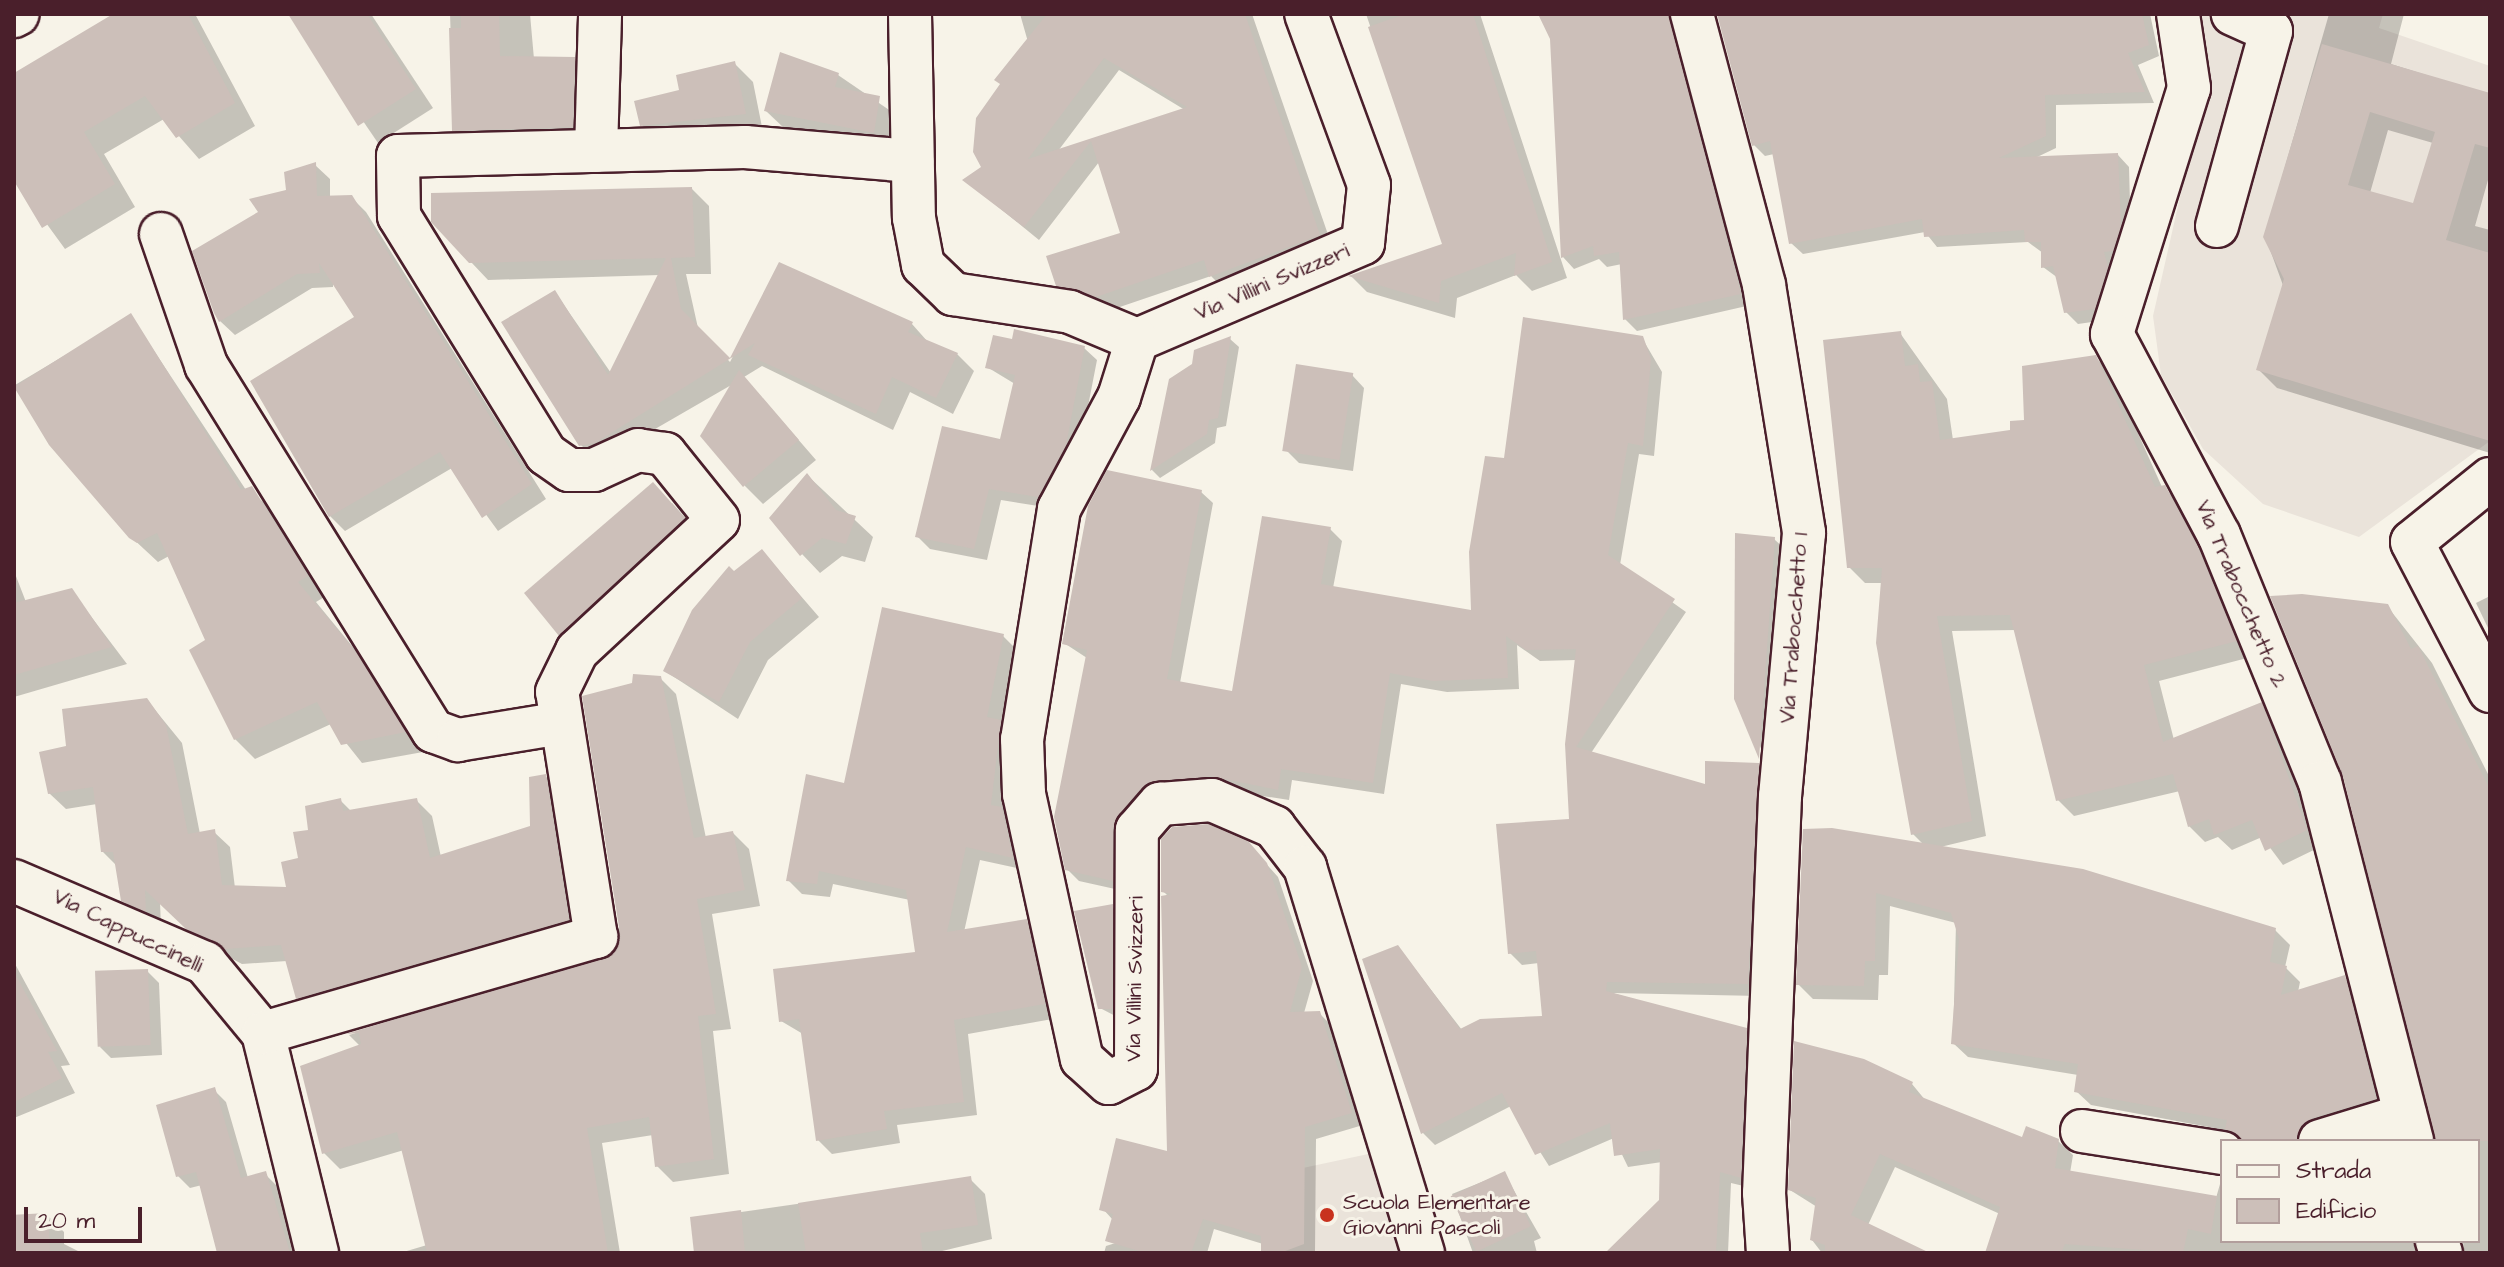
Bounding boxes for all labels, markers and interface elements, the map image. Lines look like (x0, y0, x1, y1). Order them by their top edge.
street label: Via Villini Svizzeri (1191, 237, 1353, 327)
street label: Via Trabocchetto 2 (2190, 496, 2292, 692)
street label: Via Trabocchetto 1 (1774, 532, 1814, 724)
street label: Via Cappuccinelli (49, 883, 207, 979)
street label: Via Villini Svizzeri (1120, 896, 1150, 1062)
legend (2220, 1139, 2480, 1243)
text: Strada (2296, 1154, 2371, 1188)
place label: Scuola Elementare Giovanni Pascoli (1343, 1189, 1531, 1240)
scale bar (28, 1191, 146, 1241)
text: Edificio (2296, 1194, 2376, 1228)
text: 20 m (38, 1204, 95, 1238)
marker: Scuola Elementare Giovanni Pascoli (1318, 1206, 1336, 1224)

